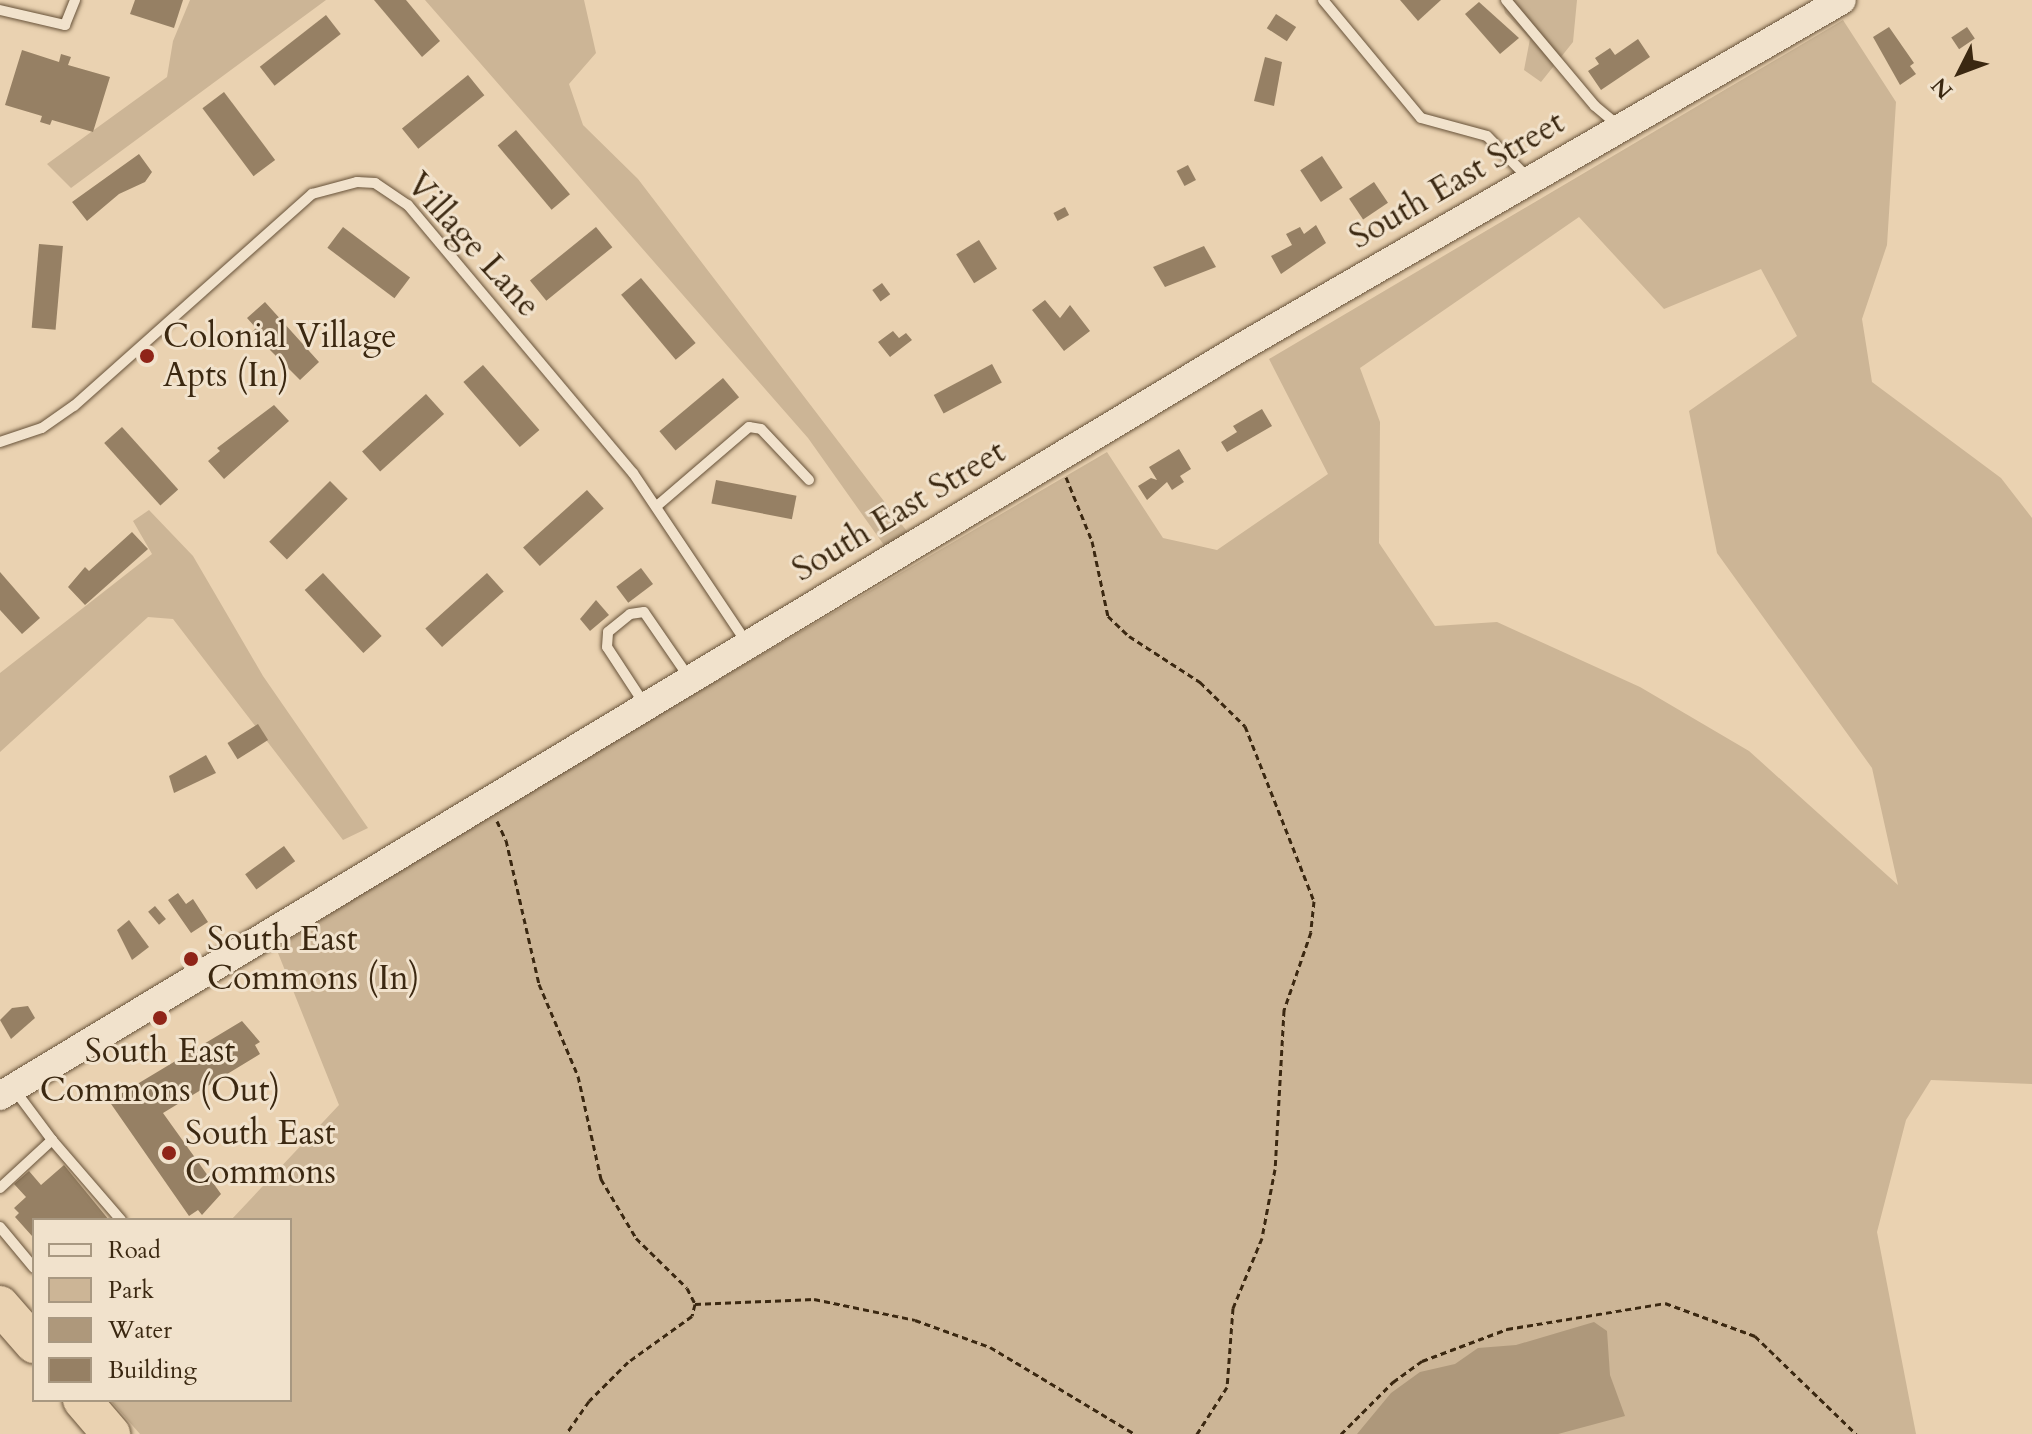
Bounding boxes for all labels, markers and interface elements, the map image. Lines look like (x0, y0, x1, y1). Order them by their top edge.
north arrow (1920, 32, 2000, 112)
text: N (1925, 71, 1960, 105)
street label: South East Street (1342, 102, 1572, 258)
street label: Village Lane (398, 164, 548, 326)
place label: Colonial Village Apts (In) (163, 316, 397, 396)
marker: Colonial Village Apts (In) (138, 347, 156, 365)
street label: South East Street (785, 431, 1013, 591)
place label: South East Commons (In) (207, 919, 420, 998)
marker: South East Commons (In) (182, 950, 200, 968)
marker: South East Commons (Out) (151, 1009, 169, 1027)
place label: South East Commons (Out) (40, 1031, 280, 1110)
place label: South East Commons (185, 1113, 336, 1192)
marker: South East Commons (160, 1144, 178, 1162)
legend (32, 1218, 292, 1402)
text: Road (108, 1234, 161, 1267)
text: Park (108, 1274, 154, 1307)
text: Water (108, 1314, 172, 1347)
text: Building (108, 1354, 197, 1387)

